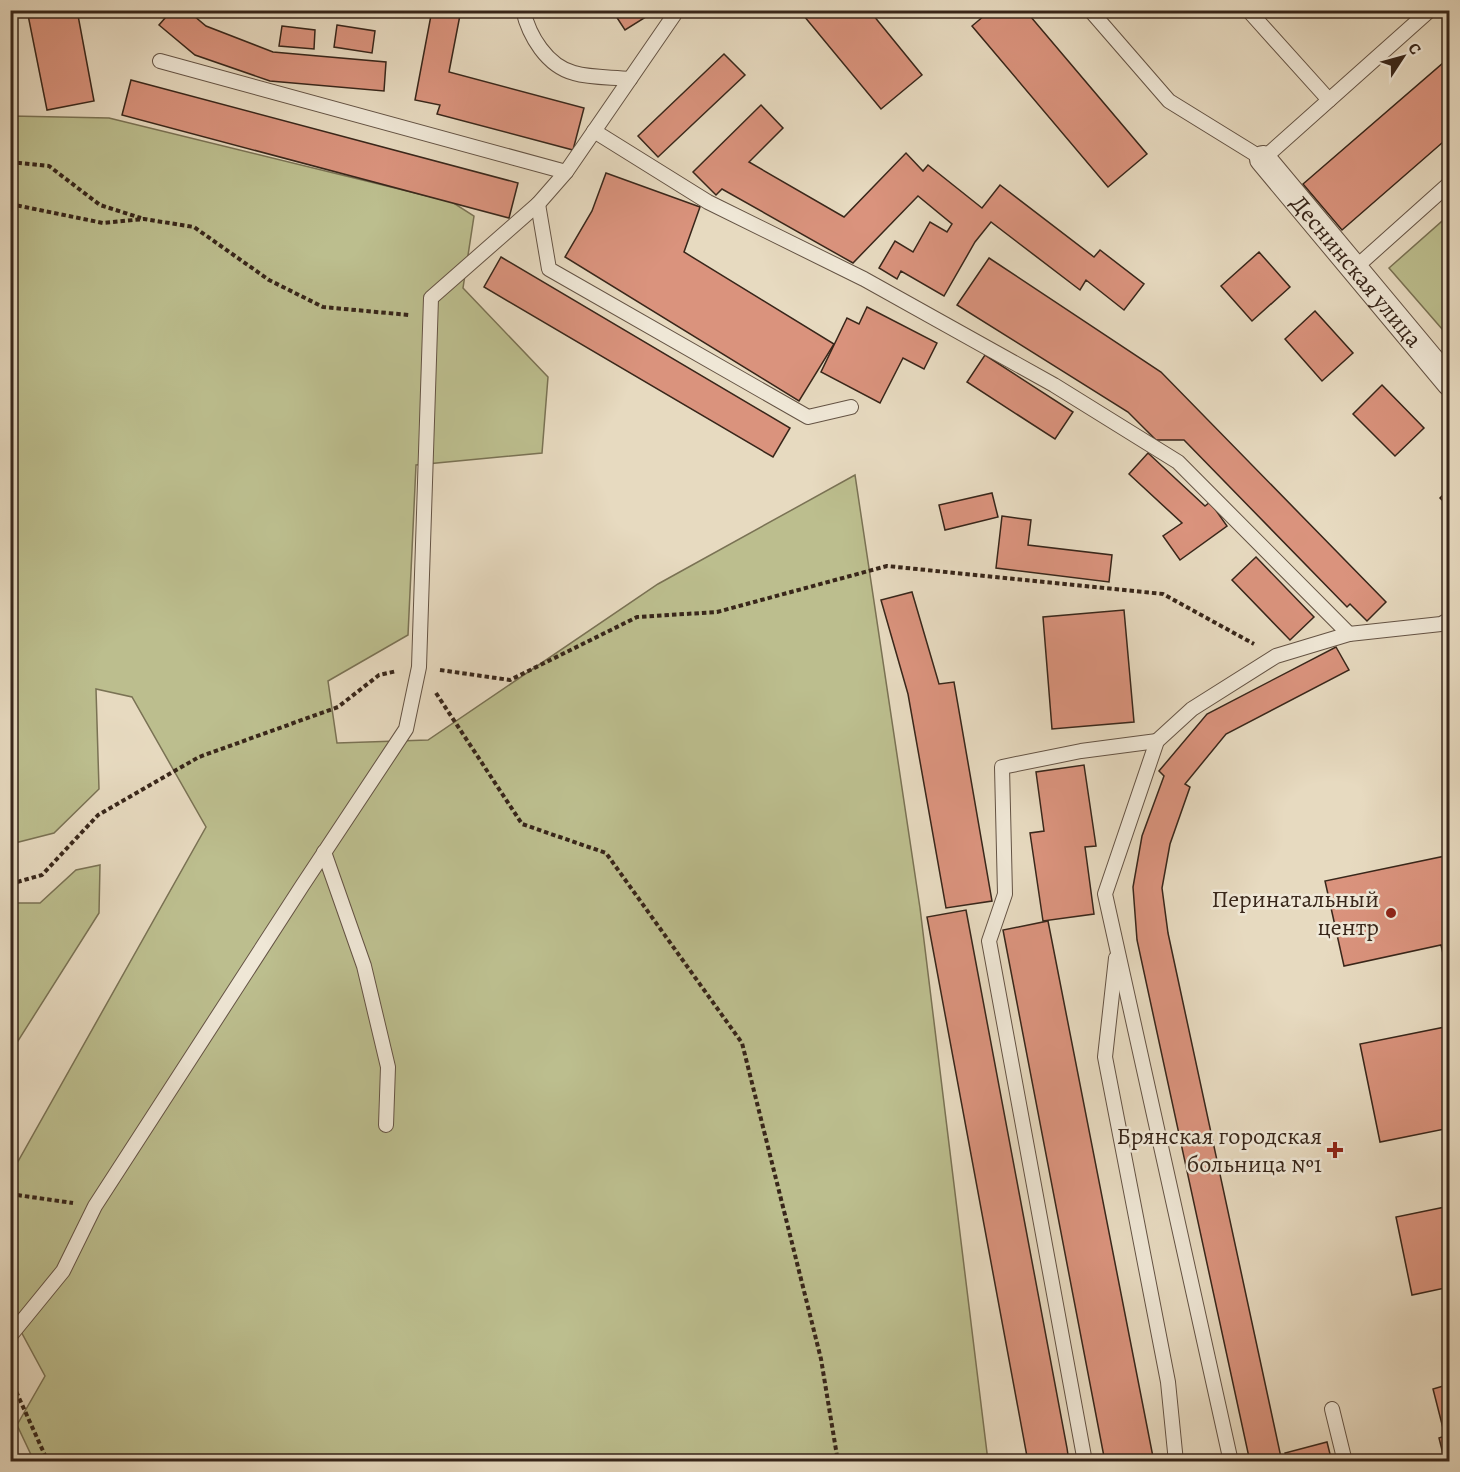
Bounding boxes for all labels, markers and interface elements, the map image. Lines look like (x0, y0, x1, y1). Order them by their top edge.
north arrow (1373, 27, 1433, 87)
text: С (1403, 38, 1426, 59)
street label: Деснинская улица (1283, 188, 1430, 354)
place label: Перинатальный центр (1212, 883, 1379, 943)
marker: Перинатальный центр (1384, 906, 1398, 920)
place label: Брянская городская больница №1 (1116, 1120, 1322, 1180)
marker: Брянская городская больница №1 (1326, 1141, 1344, 1159)

